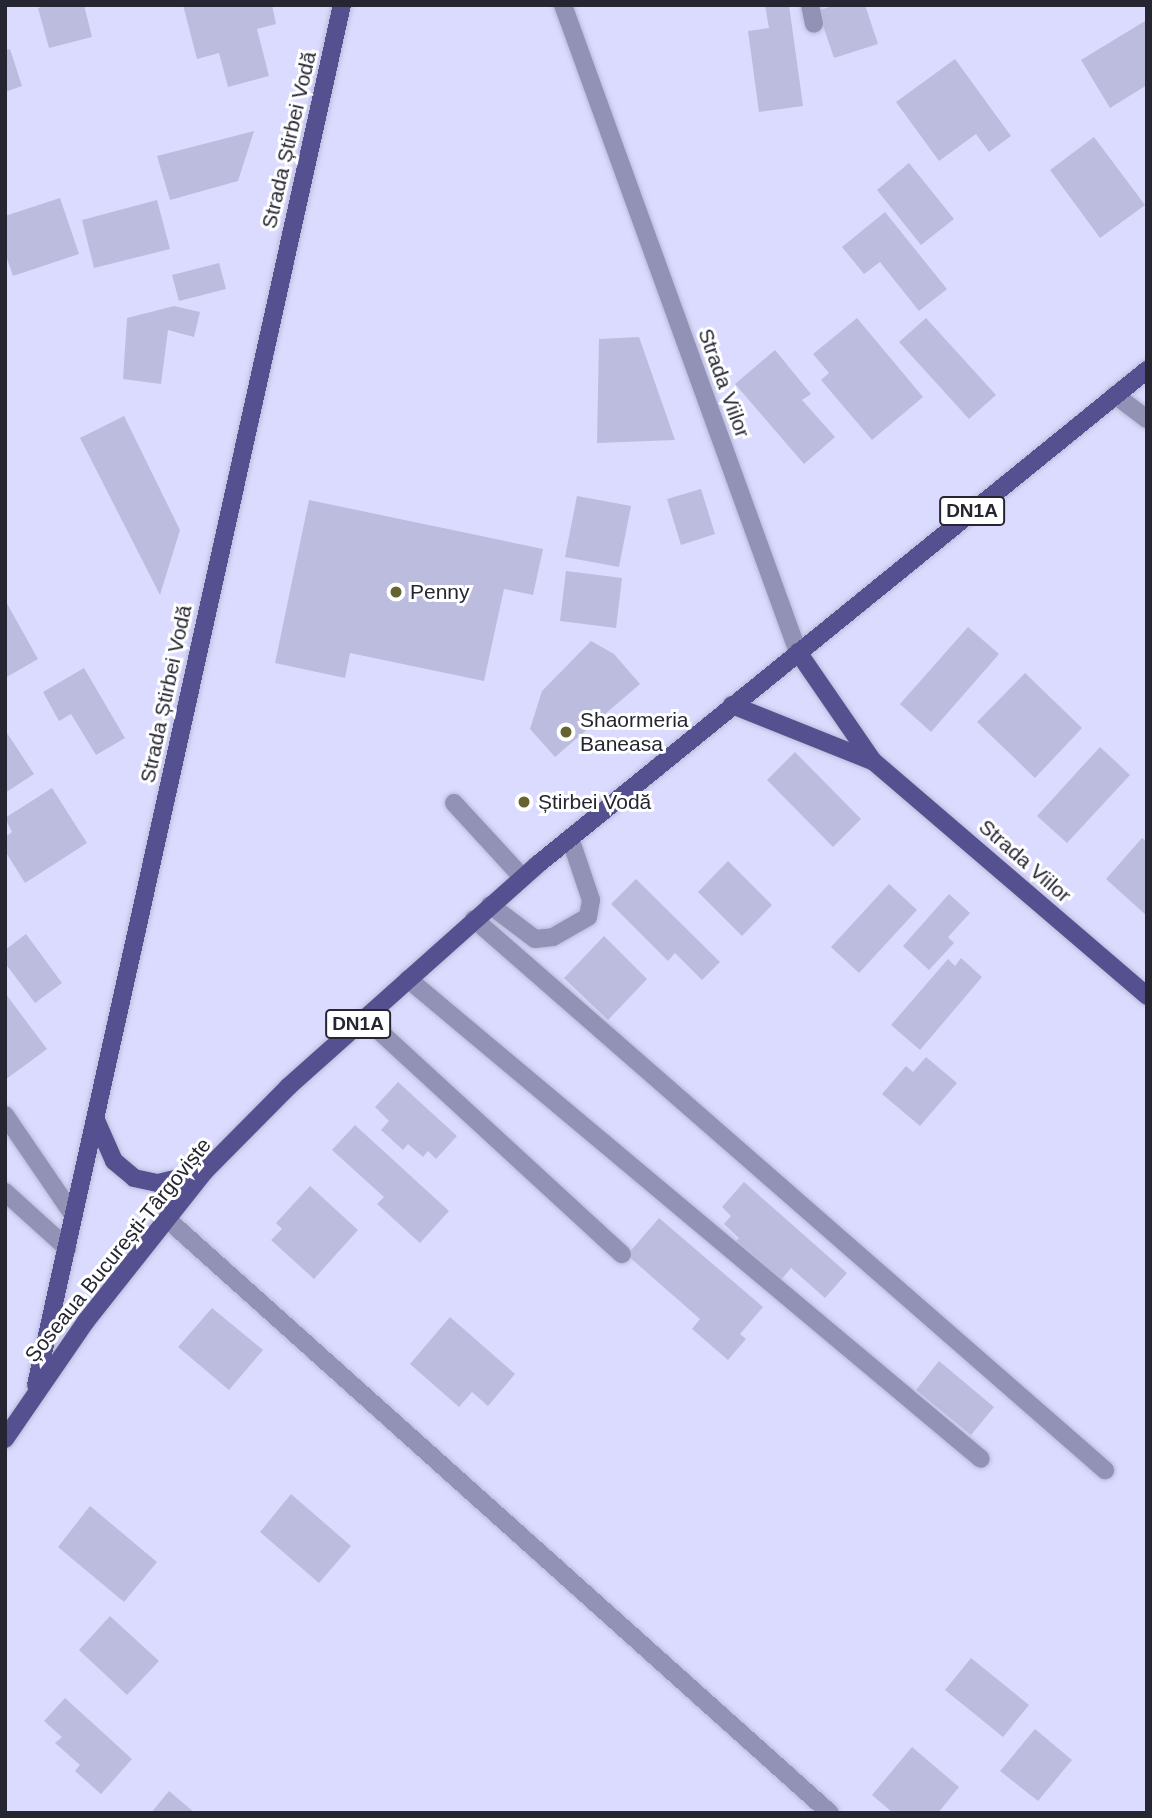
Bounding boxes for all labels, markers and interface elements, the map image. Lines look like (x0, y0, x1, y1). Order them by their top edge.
street label: Strada Știrbei Vodă (256, 49, 322, 231)
street label: Strada Viilor (693, 325, 755, 441)
road number: DN1A (939, 496, 1005, 526)
place label: Penny (410, 579, 470, 605)
marker: Penny (388, 584, 404, 600)
street label: Strada Știrbei Vodă (135, 603, 197, 785)
place label: Shaormeria Baneasa (580, 707, 689, 757)
marker: Shaormeria Baneasa (558, 724, 574, 740)
place label: Știrbei Vodă (538, 789, 651, 815)
marker: Știrbei Vodă (516, 794, 532, 810)
street label: Strada Viilor (974, 814, 1076, 908)
road number: DN1A (325, 1008, 391, 1040)
street label: Șoseaua București-Târgoviște (20, 1133, 216, 1367)

